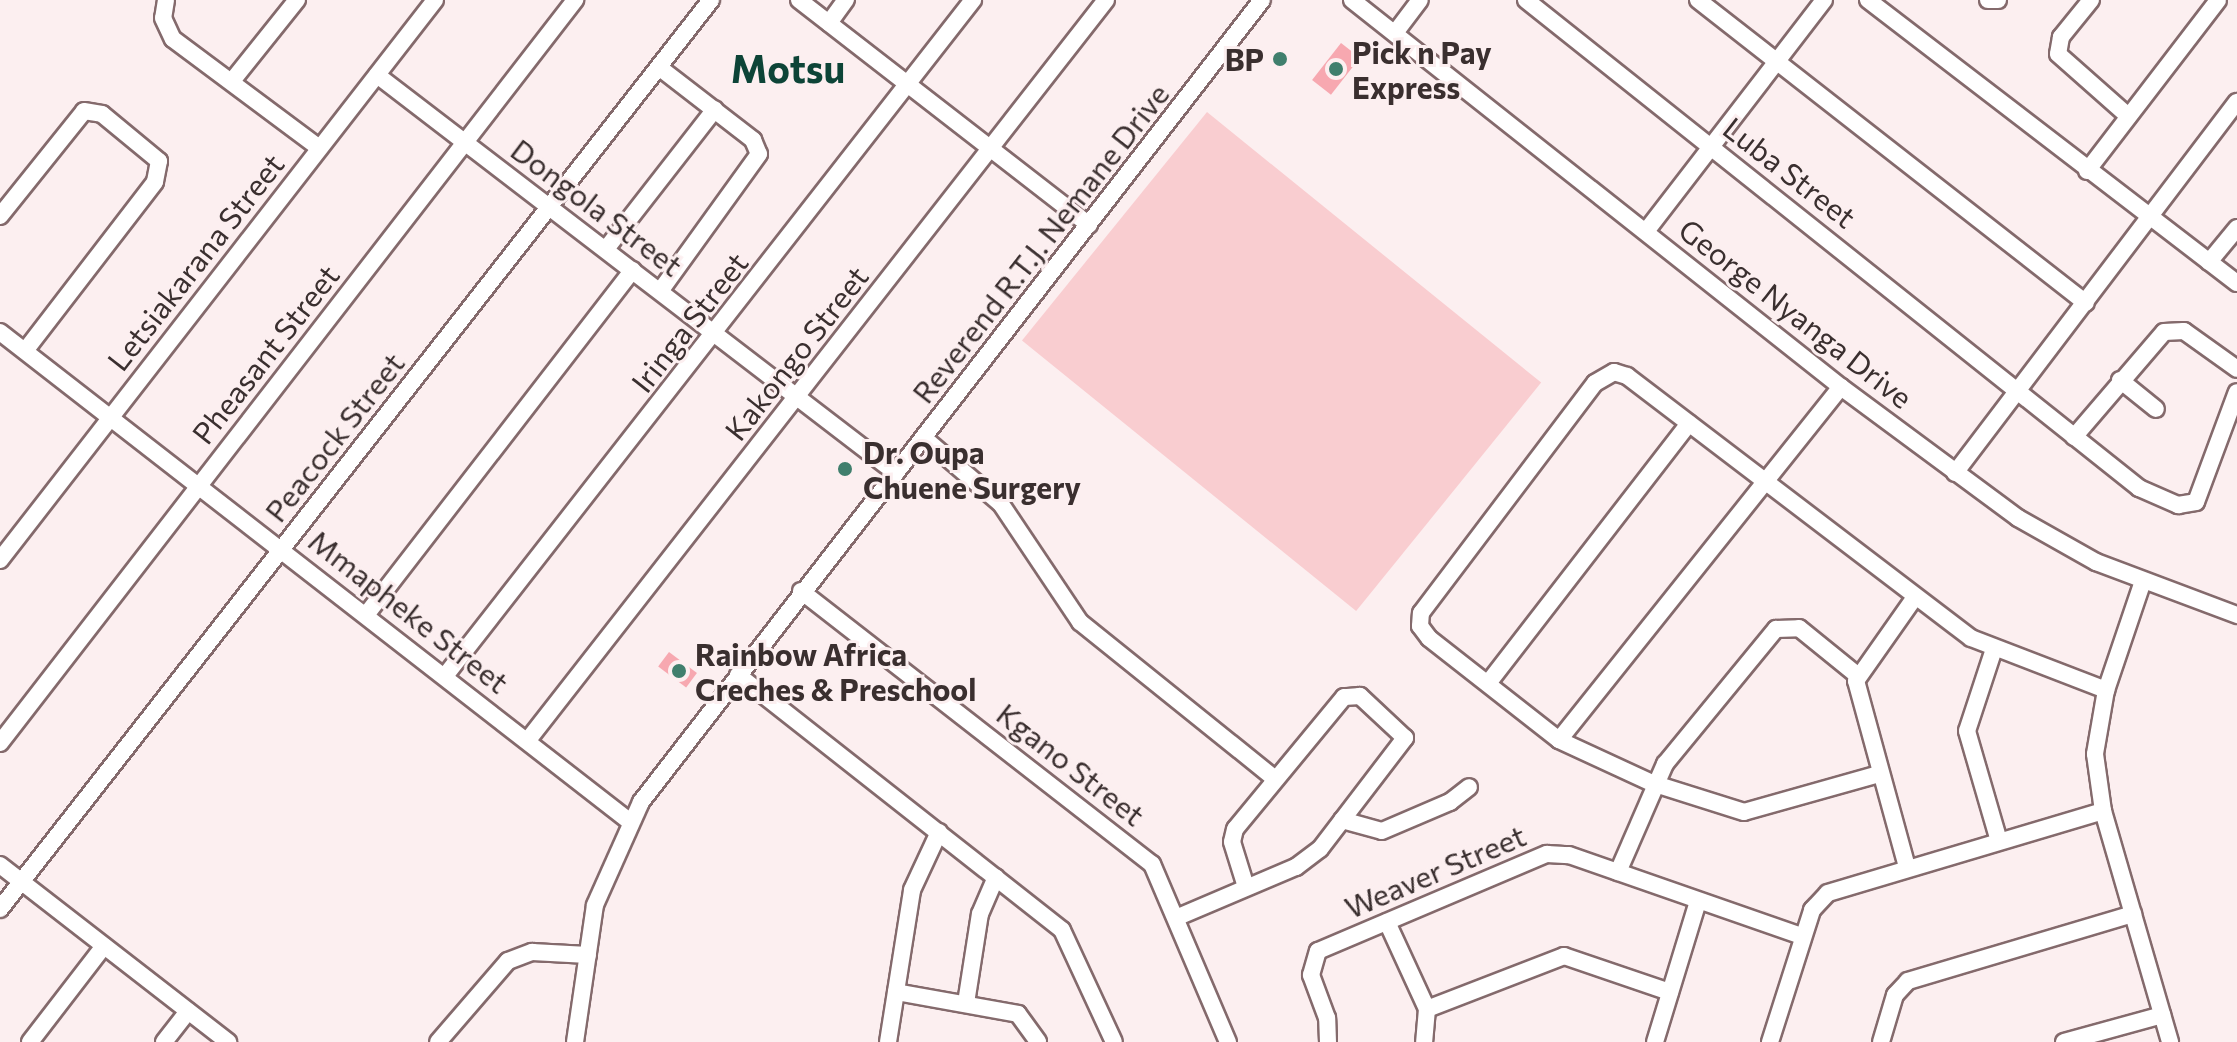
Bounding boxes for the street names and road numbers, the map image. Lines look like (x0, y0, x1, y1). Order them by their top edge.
street label: Reverend R.T.J. Nemane Drive (904, 76, 1176, 410)
street label: Luba Street (1717, 109, 1863, 235)
street label: Dongola Street (504, 131, 690, 283)
street label: Letsiakarana Street (99, 147, 291, 377)
street label: George Nyanga Drive (1672, 211, 1920, 415)
street label: Iringa Street (623, 245, 755, 399)
street label: Pheasant Street (184, 257, 346, 451)
street label: Kakongo Street (717, 259, 875, 447)
street label: Peacock Street (257, 345, 411, 529)
street label: Mmapheke Street (302, 522, 516, 700)
street label: Kgano Street (990, 695, 1152, 833)
street label: Weaver Street (1339, 817, 1531, 925)

